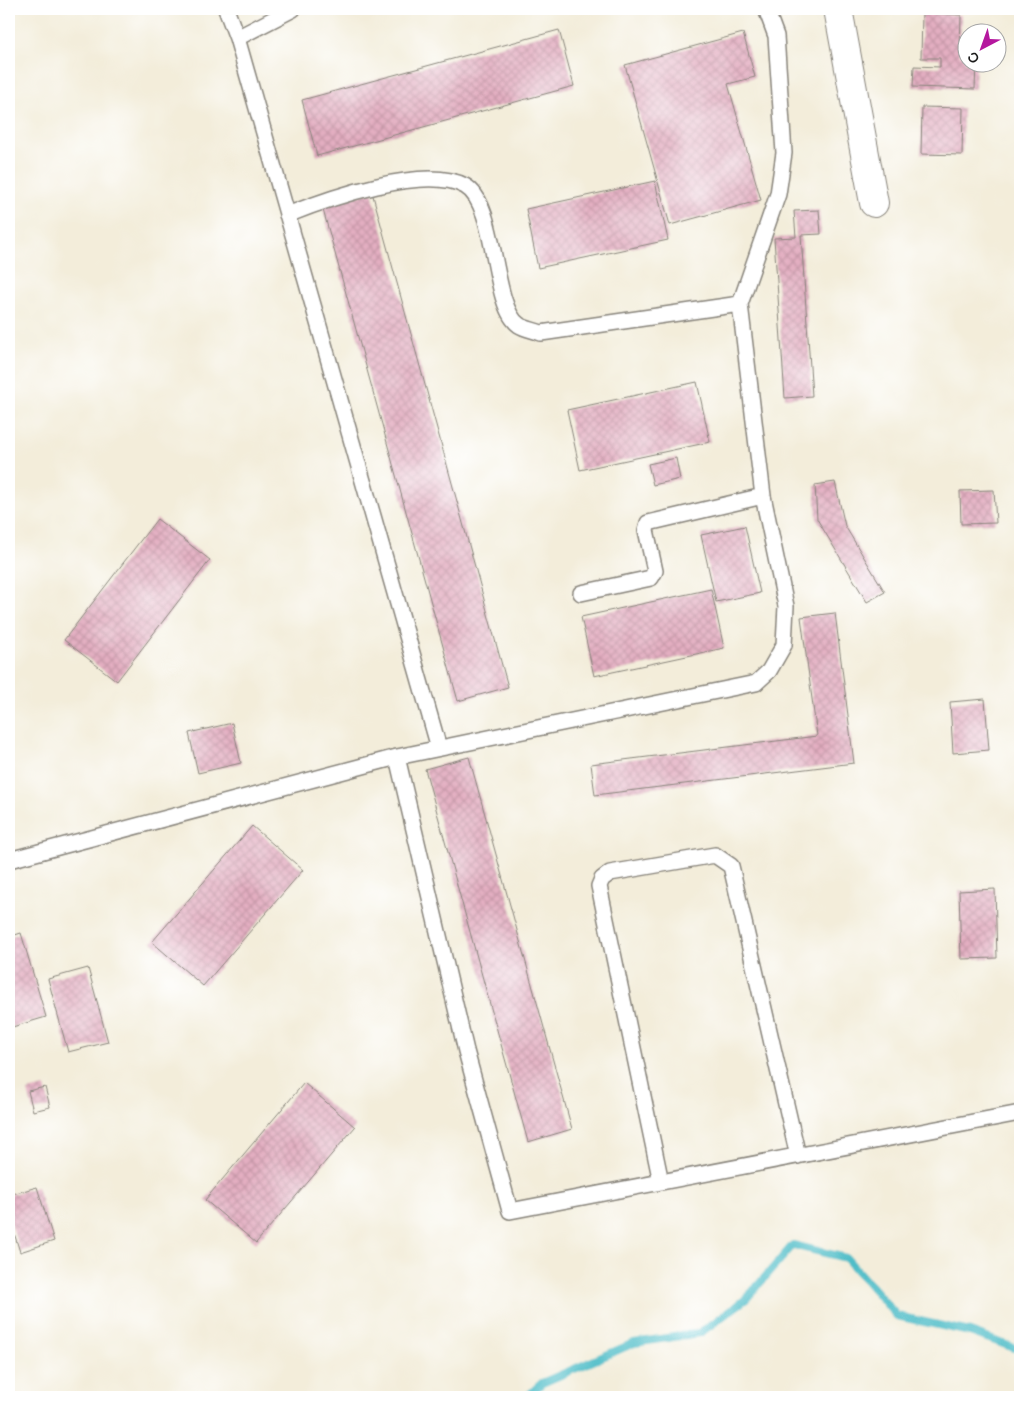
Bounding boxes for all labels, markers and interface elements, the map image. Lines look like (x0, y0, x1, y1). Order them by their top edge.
north arrow (956, 22, 1006, 72)
text: С (964, 48, 983, 67)

